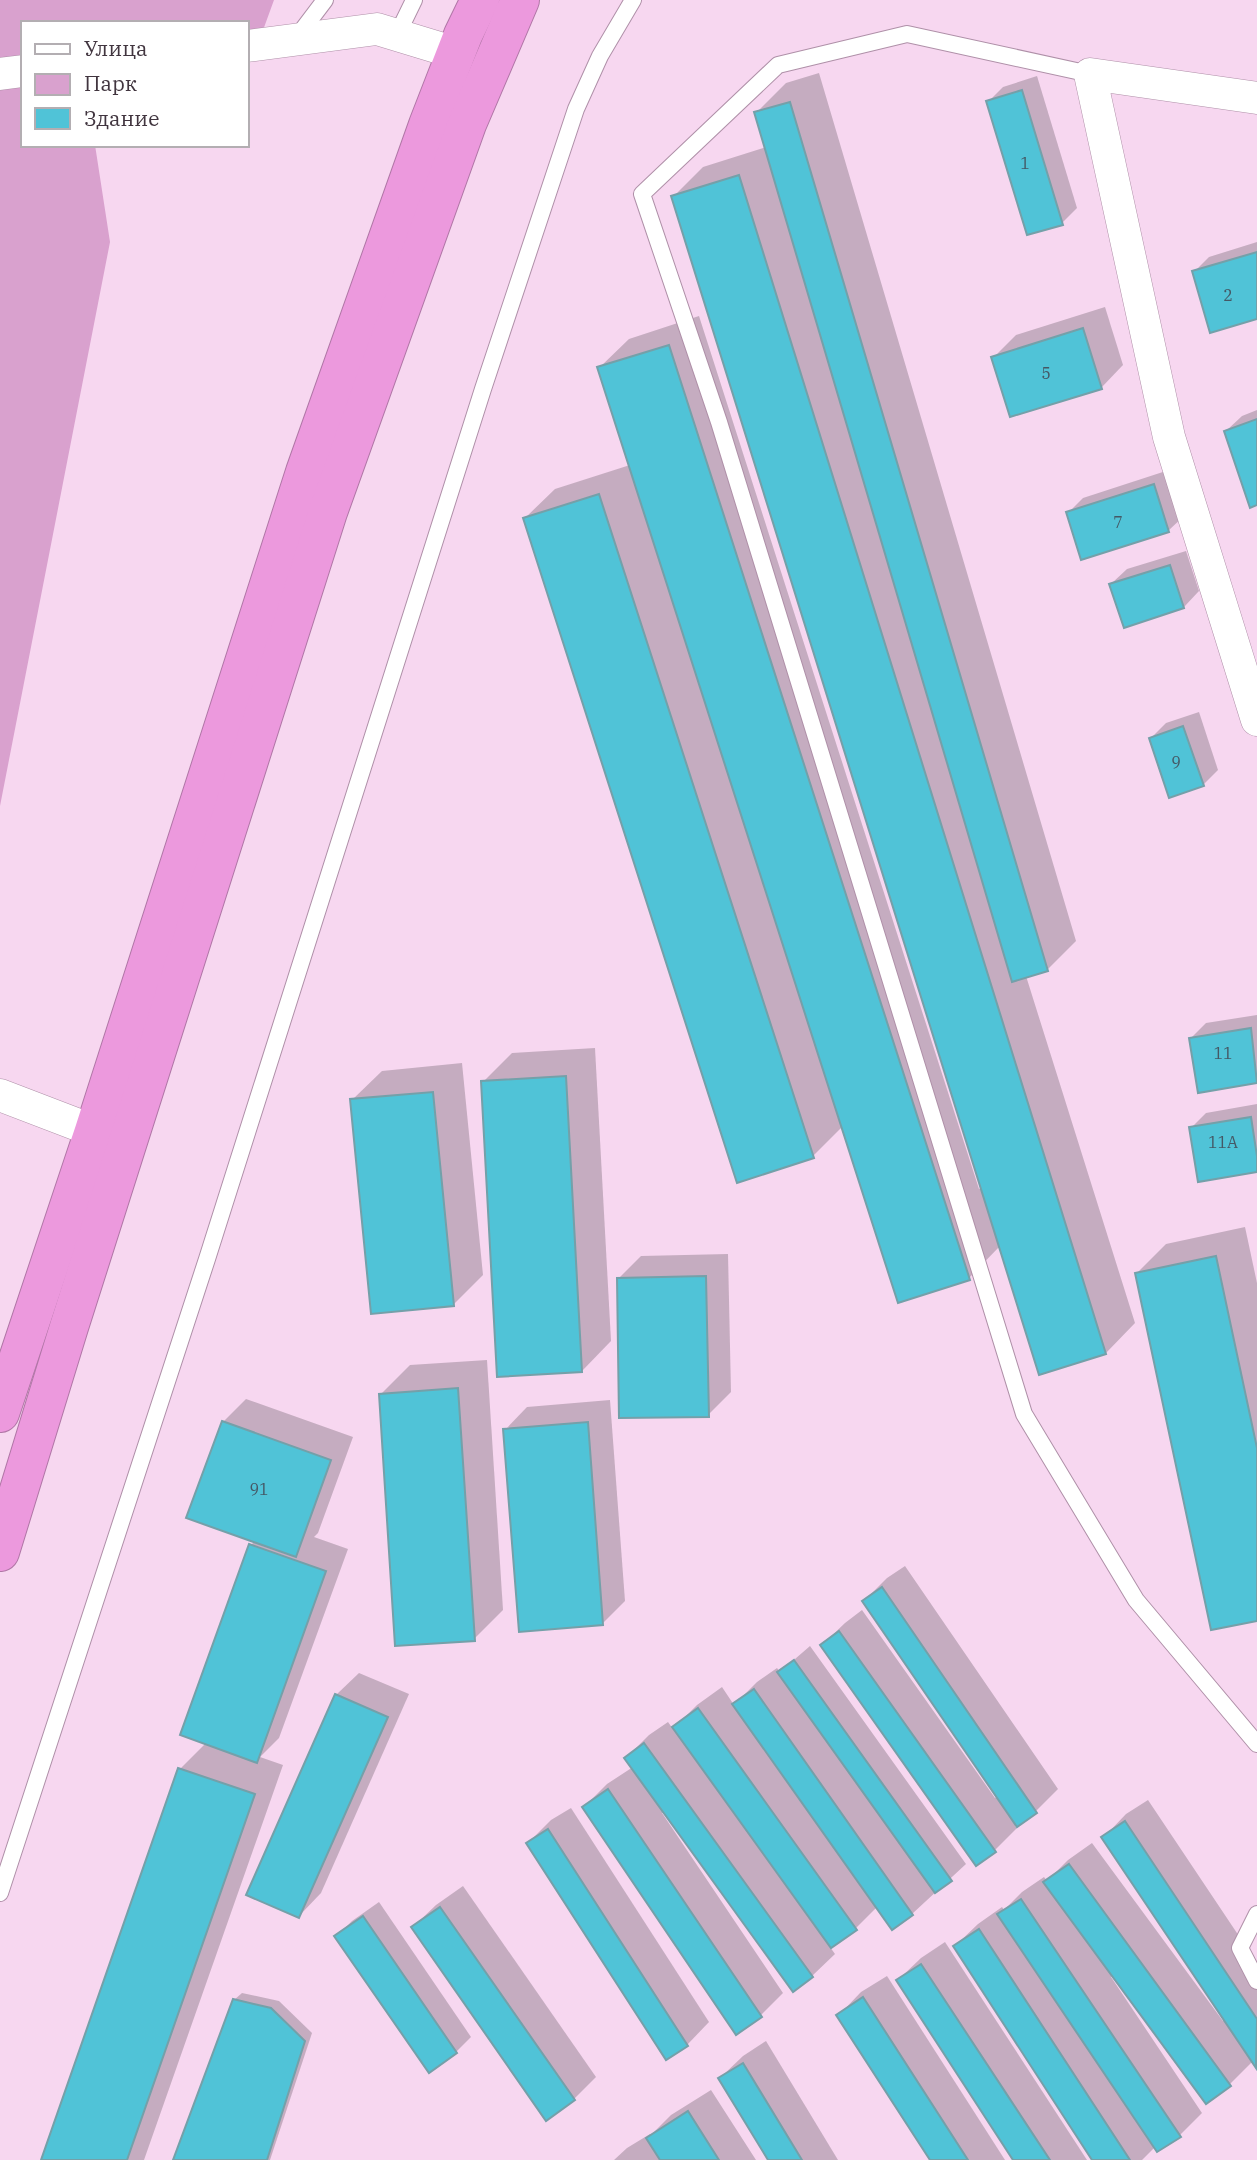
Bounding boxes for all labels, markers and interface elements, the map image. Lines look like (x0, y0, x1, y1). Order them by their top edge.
legend (21, 21, 248, 147)
text: Улица (84, 34, 148, 62)
text: Парк (84, 69, 137, 97)
text: Здание (84, 104, 159, 132)
house number: 1 (1020, 153, 1030, 173)
house number: 2 (1223, 285, 1233, 305)
house number: 5 (1041, 363, 1051, 383)
house number: 7 (1113, 512, 1123, 532)
house number: 9 (1171, 752, 1181, 772)
house number: 11 (1213, 1043, 1233, 1063)
house number: 11А (1208, 1132, 1238, 1152)
house number: 91 (249, 1479, 269, 1499)

